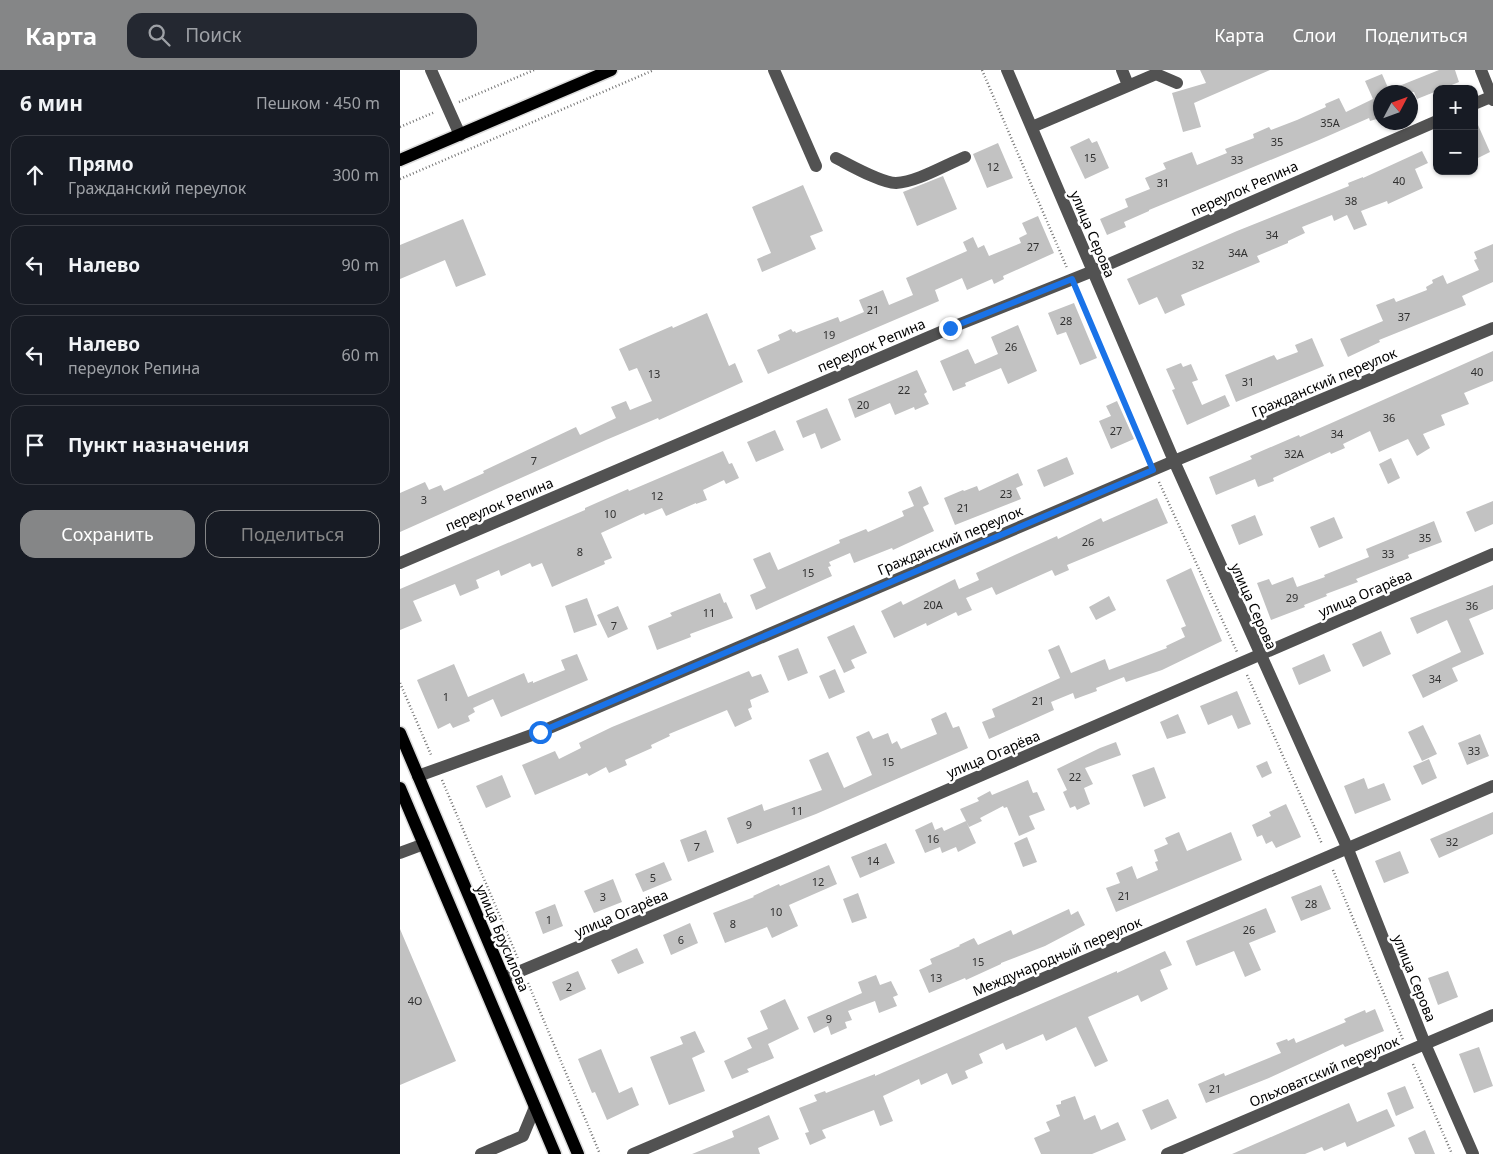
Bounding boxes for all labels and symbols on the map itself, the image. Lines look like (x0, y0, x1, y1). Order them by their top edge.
north arrow (1373, 85, 1418, 130)
house number: 35А (1320, 115, 1341, 130)
house number: 35 (1271, 134, 1283, 149)
house number: 15 (1084, 150, 1096, 165)
house number: 33 (1231, 152, 1243, 167)
street label: переулок Репина (1187, 156, 1301, 220)
house number: 12 (987, 159, 999, 174)
house number: 40 (1393, 173, 1405, 188)
house number: 31 (1157, 175, 1169, 190)
street label: улица Серова (1066, 188, 1120, 280)
house number: 38 (1345, 193, 1357, 208)
house number: 34 (1266, 227, 1279, 242)
house number: 27 (1027, 239, 1039, 254)
house number: 34А (1228, 245, 1249, 260)
house number: 32 (1192, 257, 1204, 272)
house number: 21 (867, 302, 879, 317)
house number: 37 (1398, 309, 1410, 324)
house number: 28 (1060, 313, 1072, 328)
street label: переулок Репина (814, 314, 928, 376)
route end (939, 317, 962, 340)
house number: 19 (823, 327, 835, 342)
house number: 26 (1005, 339, 1017, 354)
street label: Гражданский переулок (1248, 343, 1400, 421)
house number: 40 (1471, 364, 1483, 379)
house number: 13 (648, 366, 660, 381)
house number: 31 (1242, 374, 1254, 389)
house number: 22 (898, 382, 910, 397)
house number: 20 (857, 397, 869, 412)
house number: 36 (1383, 410, 1395, 425)
house number: 27 (1110, 423, 1122, 438)
house number: 34 (1331, 426, 1344, 441)
house number: 32А (1284, 446, 1305, 461)
house number: 7 (531, 453, 537, 468)
street label: переулок Репина (442, 473, 556, 535)
house number: 23 (1000, 486, 1012, 501)
house number: 12 (651, 488, 663, 503)
house number: 3 (421, 492, 427, 507)
house number: 21 (957, 500, 969, 515)
street label: Гражданский переулок (874, 501, 1026, 579)
house number: 10 (604, 506, 616, 521)
house number: 35 (1419, 530, 1431, 545)
house number: 26 (1082, 534, 1094, 549)
house number: 8 (577, 544, 583, 559)
house number: 33 (1382, 546, 1394, 561)
street label: улица Серова (1227, 560, 1281, 652)
house number: 15 (802, 565, 814, 580)
street label: улица Огарёва (1315, 565, 1415, 621)
house number: 29 (1286, 590, 1298, 605)
house number: 20А (923, 597, 944, 612)
house number: 36 (1466, 598, 1478, 613)
house number: 11 (703, 605, 715, 620)
house number: 7 (611, 618, 617, 633)
house number: 34 (1429, 671, 1442, 686)
house number: 1 (443, 689, 449, 704)
house number: 21 (1032, 693, 1044, 708)
route start (529, 721, 552, 744)
street label: улица Огарёва (943, 726, 1043, 782)
house number: 33 (1468, 743, 1480, 758)
house number: 15 (882, 754, 894, 769)
house number: 22 (1069, 769, 1081, 784)
house number: 11 (791, 803, 803, 818)
house number: 9 (746, 817, 752, 832)
house number: 16 (927, 831, 939, 846)
house number: 32 (1446, 834, 1458, 849)
house number: 7 (694, 839, 700, 854)
house number: 14 (867, 853, 880, 868)
house number: 5 (650, 870, 656, 885)
house number: 12 (812, 874, 824, 889)
street label: улица Брусилова (472, 882, 534, 994)
street label: улица Огарёва (571, 885, 671, 941)
house number: 21 (1118, 888, 1130, 903)
house number: 3 (600, 889, 606, 904)
house number: 28 (1305, 896, 1317, 911)
house number: 10 (770, 904, 782, 919)
street label: Международный переулок (970, 911, 1145, 1000)
house number: 1 (546, 912, 552, 927)
house number: 8 (730, 916, 736, 931)
house number: 26 (1243, 922, 1255, 937)
house number: 6 (678, 932, 684, 947)
street label: улица Серова (1389, 932, 1441, 1024)
house number: 15 (972, 954, 984, 969)
house number: 13 (930, 970, 942, 985)
house number: 2 (566, 979, 572, 994)
house number: 4О (408, 993, 422, 1008)
house number: 9 (826, 1011, 832, 1026)
street label: Ольховатский переулок (1246, 1031, 1402, 1111)
house number: 21 (1209, 1081, 1221, 1096)

